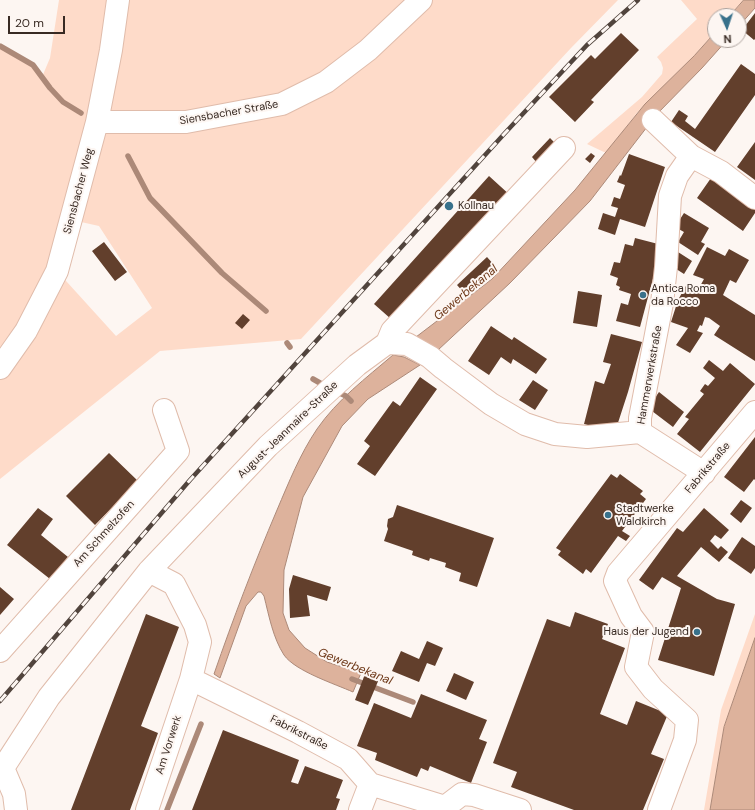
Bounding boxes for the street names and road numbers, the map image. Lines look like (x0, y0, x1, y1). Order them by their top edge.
street label: Siensbacher Straße (179, 98, 279, 128)
street label: Siensbacher Weg (61, 147, 97, 235)
street label: Hammerwerkstraße (635, 325, 665, 425)
street label: August-Jeanmaire-Straße (235, 379, 341, 481)
street label: Fabrikstraße (683, 440, 733, 496)
street label: Am Schmelzofen (71, 498, 137, 570)
street label: Fabrikstraße (268, 713, 330, 753)
street label: Am Vorwerk (153, 714, 185, 776)

